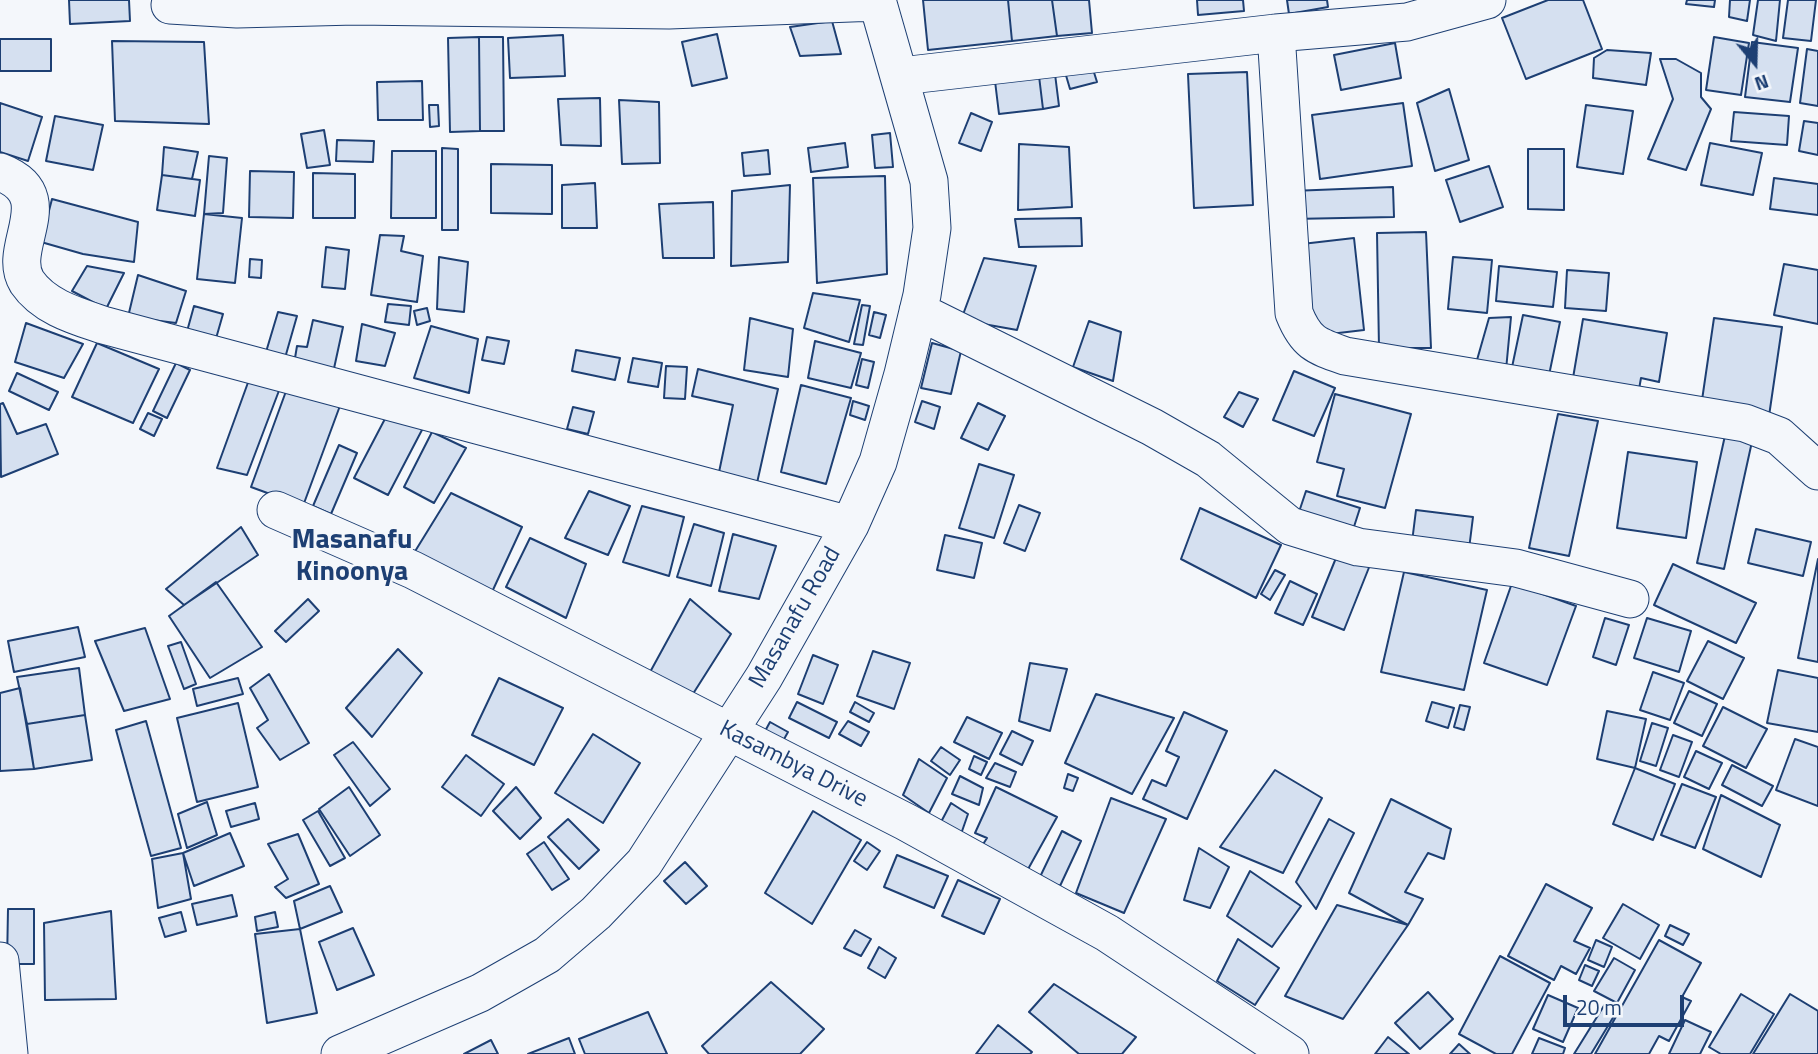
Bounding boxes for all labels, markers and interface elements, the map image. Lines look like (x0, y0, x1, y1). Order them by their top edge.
north arrow (1720, 28, 1790, 98)
text: N (1751, 67, 1773, 99)
district label: Masanafu Kinoonya (291, 524, 413, 590)
street label: Masanafu Road (744, 542, 848, 694)
street label: Kasambya Drive (714, 715, 872, 815)
scale bar (1566, 981, 1687, 1025)
text: 20 m (1576, 991, 1622, 1023)

